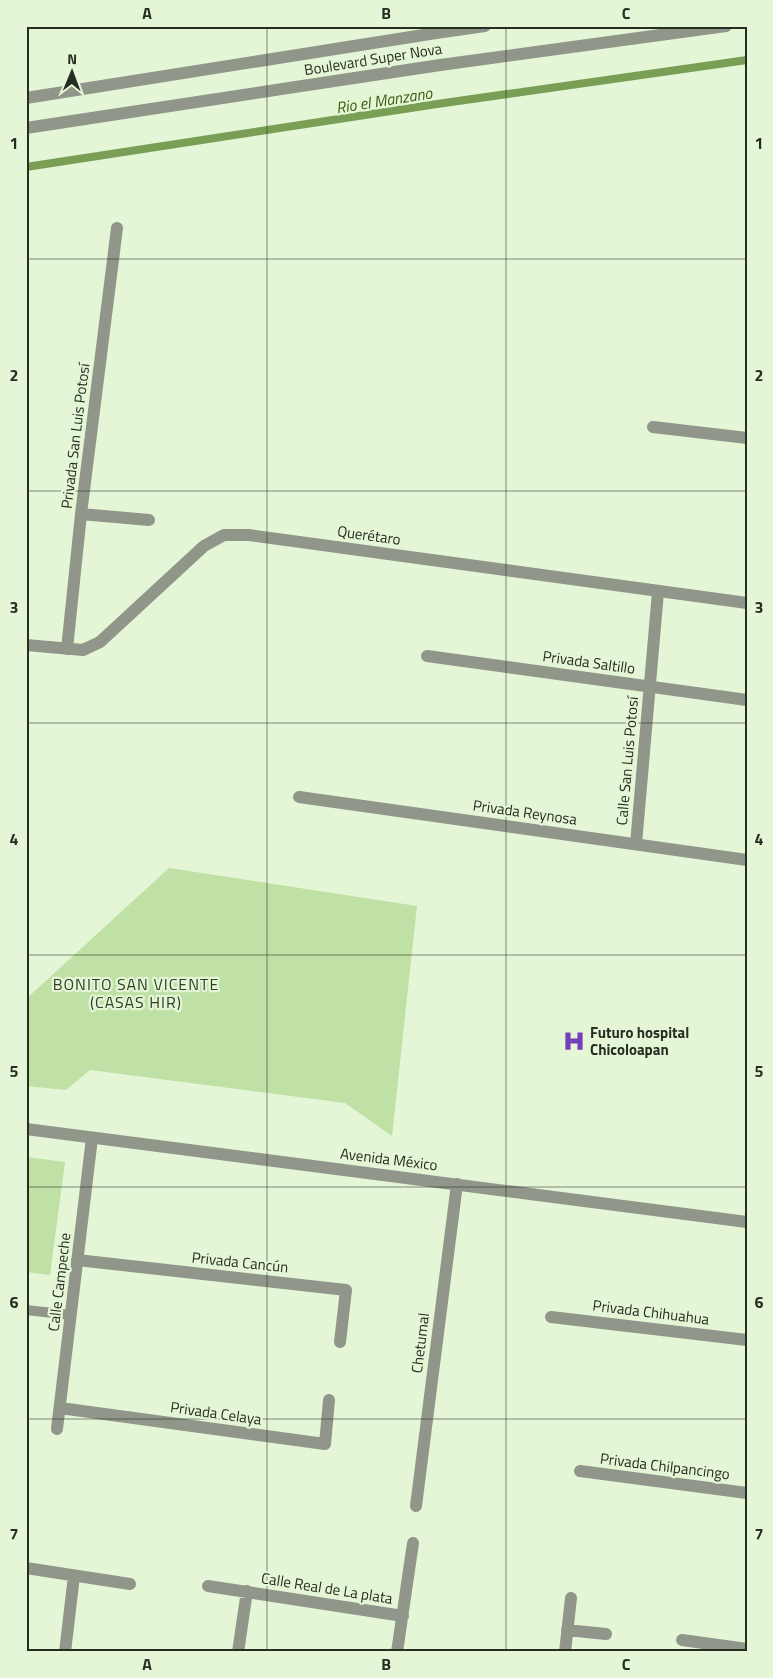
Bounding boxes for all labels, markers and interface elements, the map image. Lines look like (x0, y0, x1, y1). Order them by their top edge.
text: A (142, 1, 152, 25)
text: B (381, 1, 391, 25)
text: C (622, 1, 631, 25)
street label: Boulevard Super Nova (302, 37, 444, 81)
north arrow (48, 48, 98, 98)
text: N (67, 48, 77, 69)
water label: Rio el Manzano (334, 80, 435, 119)
text: 1 (10, 131, 18, 155)
text: 1 (755, 131, 763, 155)
street label: Privada San Luis Potosí (55, 360, 96, 510)
text: 2 (10, 363, 18, 387)
text: 2 (755, 363, 763, 387)
street label: Querétaro (336, 519, 402, 551)
text: 3 (10, 595, 18, 619)
text: 3 (755, 595, 763, 619)
street label: Privada Saltillo (541, 644, 637, 680)
street label: Calle San Luis Potosí (610, 694, 644, 826)
street label: Privada Reynosa (471, 793, 579, 831)
text: 4 (10, 827, 19, 851)
text: 4 (755, 827, 764, 851)
district label: BONITO SAN VICENTE (CASAS HIR) (53, 972, 219, 1014)
place label: Futuro hospital Chicoloapan (590, 1021, 689, 1061)
hospital icon: Futuro hospital Chicoloapan (561, 1028, 587, 1054)
text: 5 (10, 1059, 19, 1083)
text: 5 (755, 1059, 764, 1083)
street label: Avenida México (339, 1142, 439, 1176)
street label: Calle Campeche (42, 1231, 76, 1333)
street label: Privada Cancún (191, 1245, 289, 1279)
text: 6 (10, 1290, 19, 1314)
text: 6 (755, 1290, 764, 1314)
street label: Privada Chihuahua (591, 1293, 711, 1331)
street label: Chetumal (405, 1312, 435, 1374)
street label: Privada Celaya (169, 1395, 264, 1431)
street label: Privada Chilpancingo (599, 1447, 731, 1485)
text: 7 (10, 1522, 18, 1546)
text: 7 (755, 1522, 763, 1546)
street label: Calle Real de La plata (260, 1566, 395, 1610)
text: A (142, 1652, 152, 1676)
text: B (381, 1652, 391, 1676)
text: C (622, 1652, 631, 1676)

